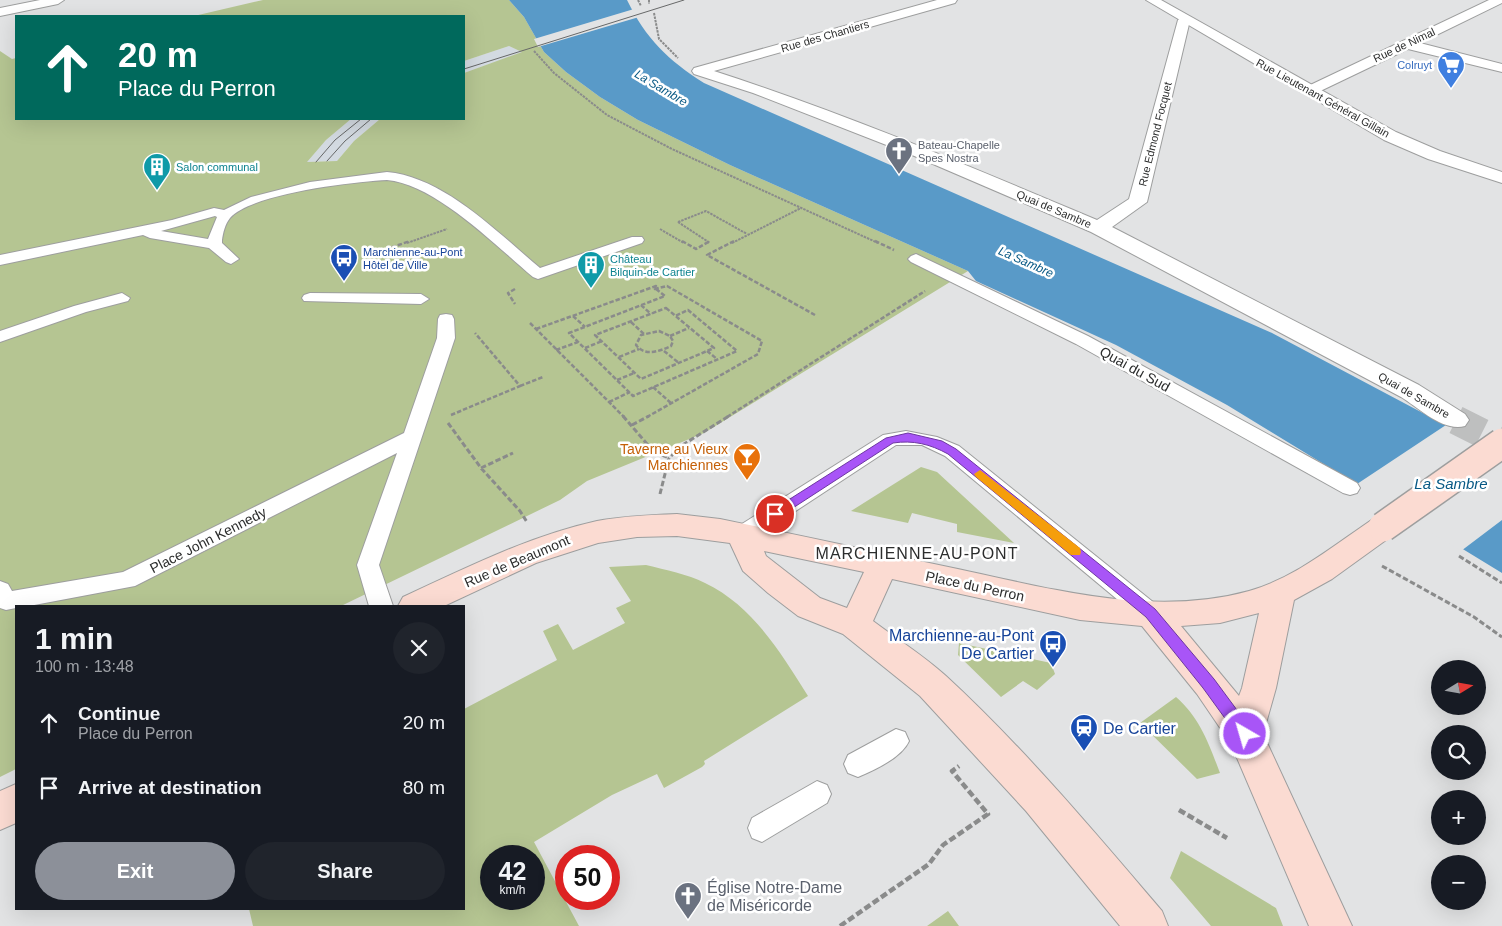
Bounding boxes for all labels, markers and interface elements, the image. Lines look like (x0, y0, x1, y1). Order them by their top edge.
street label: Rue des Chantiers (780, 18, 871, 54)
street label: Rue de Nimal (1371, 25, 1437, 65)
icon: ahead (35, 35, 100, 100)
text: 20 m (118, 35, 198, 74)
supermarket icon: Colruyt (1436, 50, 1466, 89)
street label: Rue Lieutenant Général Gillain (1254, 56, 1392, 140)
place label: Colruyt (1397, 59, 1432, 71)
water label: La Sambre (632, 67, 690, 109)
text: Place du Perron (118, 76, 276, 101)
street label: Rue Edmond Focquet (1136, 81, 1174, 187)
church icon: Bateau-Chapelle Spes Nostra (884, 136, 914, 175)
place label: Bateau-Chapelle Spes Nostra (918, 139, 1000, 164)
building icon: Salon communal (142, 152, 172, 191)
place label: Salon communal (176, 161, 258, 173)
street label: Quai de Sambre (1015, 188, 1093, 230)
bus stop icon: Marchienne-au-Pont Hôtel de Ville (329, 243, 359, 282)
water label: La Sambre (996, 244, 1056, 280)
place label: Marchienne-au-Pont Hôtel de Ville (363, 246, 463, 271)
building icon: Château Bilquin-de Cartier (576, 250, 606, 289)
place label: Château Bilquin-de Cartier (610, 253, 695, 278)
street label: Quai du Sud (1097, 343, 1173, 395)
street label: Quai de Sambre (1376, 370, 1452, 420)
place label: Taverne au Vieux Marchiennes (620, 441, 728, 473)
bar icon: Taverne au Vieux Marchiennes (732, 442, 762, 481)
water label: La Sambre (1414, 475, 1488, 492)
pin (754, 493, 796, 535)
icon: arrive (761, 500, 789, 528)
street label: Place John Kennedy (147, 504, 269, 576)
street label: Rue de Beaumont (462, 532, 572, 590)
district label: MARCHIENNE-AU-PONT (816, 545, 1018, 562)
street label: Place du Perron (924, 568, 1026, 604)
text: 1 min (35, 622, 113, 655)
button: close (393, 622, 445, 674)
place label: Marchienne-au-Pont De Cartier (889, 627, 1035, 662)
bus stop icon: Marchienne-au-Pont De Cartier (1038, 629, 1068, 668)
text: 100 m · 13:48 (35, 658, 134, 675)
north arrow (1431, 660, 1486, 715)
map controls (1431, 660, 1486, 910)
text: Continue (78, 703, 160, 724)
position arrow (1218, 707, 1270, 759)
icon: ahead (35, 709, 63, 737)
text: 20 m (403, 712, 445, 733)
station icon: De Cartier (1069, 713, 1099, 752)
place label: De Cartier (1103, 720, 1177, 737)
text: Place du Perron (78, 725, 193, 742)
button: search (1431, 725, 1486, 780)
icon: arrive (35, 774, 63, 802)
text: Arrive at destination (78, 777, 262, 798)
text: 80 m (403, 777, 445, 798)
button: + (1431, 790, 1486, 845)
button: Exit (35, 842, 235, 900)
button: Share (245, 842, 445, 900)
speed limit sign: 50 (555, 845, 620, 910)
button: − (1431, 855, 1486, 910)
text: 42 (499, 857, 526, 885)
place label: Église Notre-Dame de Miséricorde (707, 878, 842, 914)
church icon: Église Notre-Dame de Miséricorde (673, 881, 703, 920)
text: km/h (499, 883, 526, 897)

